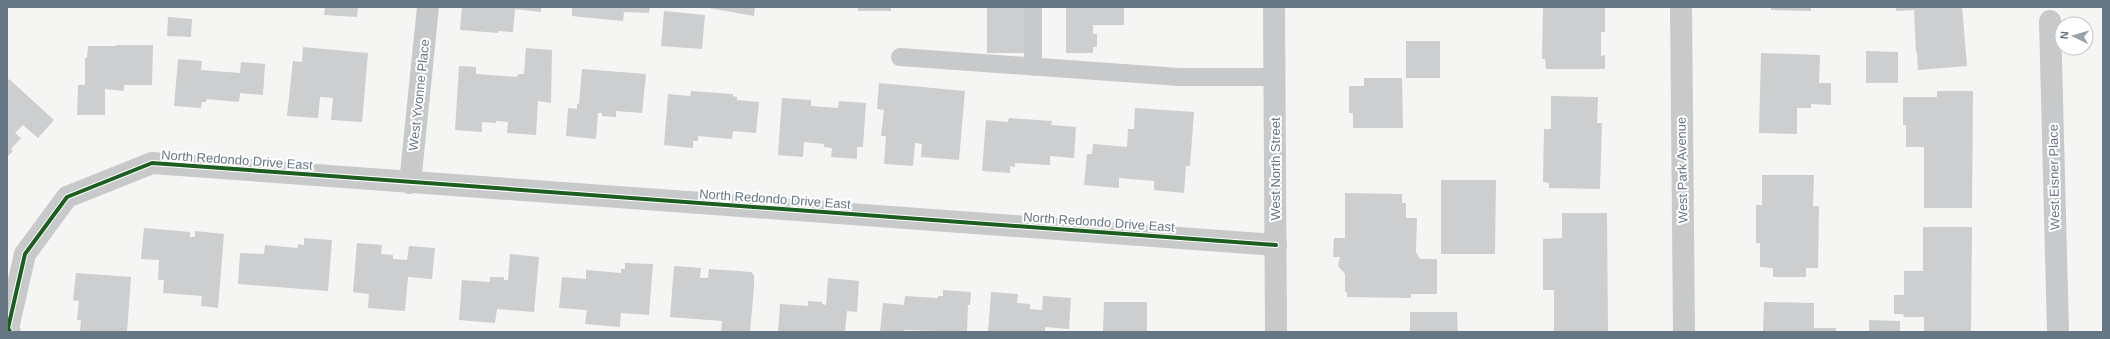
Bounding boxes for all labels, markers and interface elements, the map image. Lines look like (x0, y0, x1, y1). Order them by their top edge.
north arrow (2054, 16, 2094, 56)
text: N (2058, 31, 2070, 40)
street label: West Yvonne Place (406, 38, 432, 152)
street label: West North Street (1268, 117, 1283, 221)
street label: West Park Avenue (1674, 117, 1690, 223)
street label: West Eisner Place (2046, 124, 2062, 230)
street label: North Redondo Drive East (161, 147, 314, 173)
street label: North Redondo Drive East (699, 186, 852, 212)
street label: North Redondo Drive East (1023, 209, 1176, 235)

